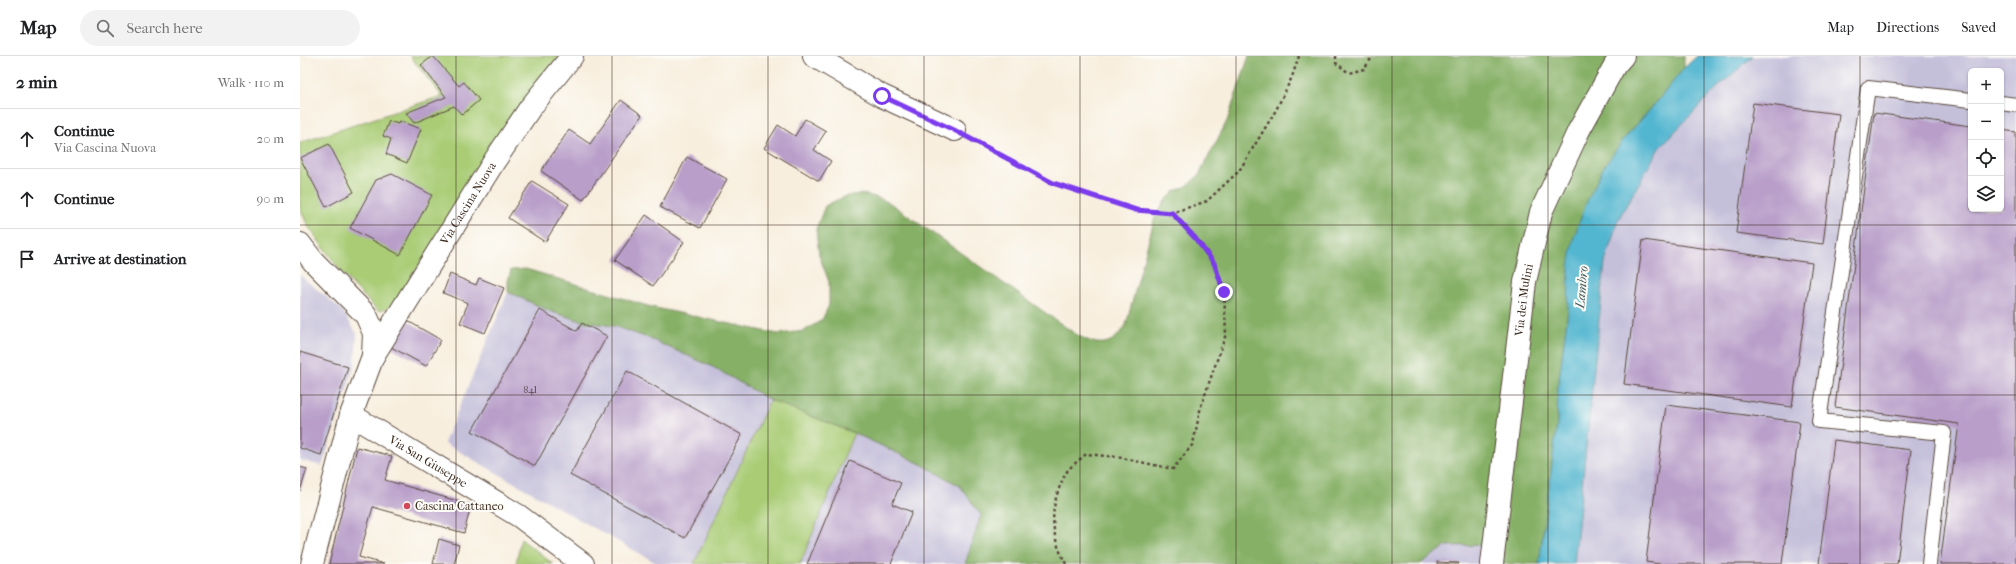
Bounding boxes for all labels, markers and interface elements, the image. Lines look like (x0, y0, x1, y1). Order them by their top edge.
search box (80, 10, 360, 46)
text: Map (20, 17, 56, 39)
icon: search (94, 17, 116, 39)
text: Search here (126, 19, 203, 37)
text: Map (1827, 19, 1854, 36)
text: Directions (1876, 19, 1939, 36)
text: Saved (1961, 19, 1996, 36)
map controls (1968, 68, 2004, 212)
button: + (1968, 68, 2004, 104)
text: 2 min (16, 72, 57, 92)
text: Walk · 110 m (218, 75, 284, 90)
route start (873, 87, 891, 105)
button: − (1968, 104, 2004, 140)
text: Continue (54, 122, 114, 140)
icon: ahead (16, 128, 38, 150)
text: 20 m (257, 131, 284, 146)
text: Via Cascina Nuova (54, 140, 156, 155)
button: locate (1968, 140, 2004, 176)
street label: Via Cascina Nuova (437, 159, 499, 248)
button: layers (1968, 176, 2004, 212)
icon: ahead (16, 188, 38, 210)
text: Continue (54, 190, 114, 208)
text: 90 m (256, 191, 284, 206)
icon: arrive (16, 248, 38, 270)
text: Arrive at destination (54, 250, 186, 268)
street label: Via dei Mulini (1512, 262, 1536, 338)
water label: Lambro (1572, 265, 1591, 310)
route end (1215, 283, 1233, 301)
house number: 84l (523, 384, 537, 396)
street label: Via San Giuseppe (386, 432, 470, 490)
place label: Cascina Cattaneo (415, 499, 504, 513)
marker: Cascina Cattaneo (402, 501, 412, 511)

